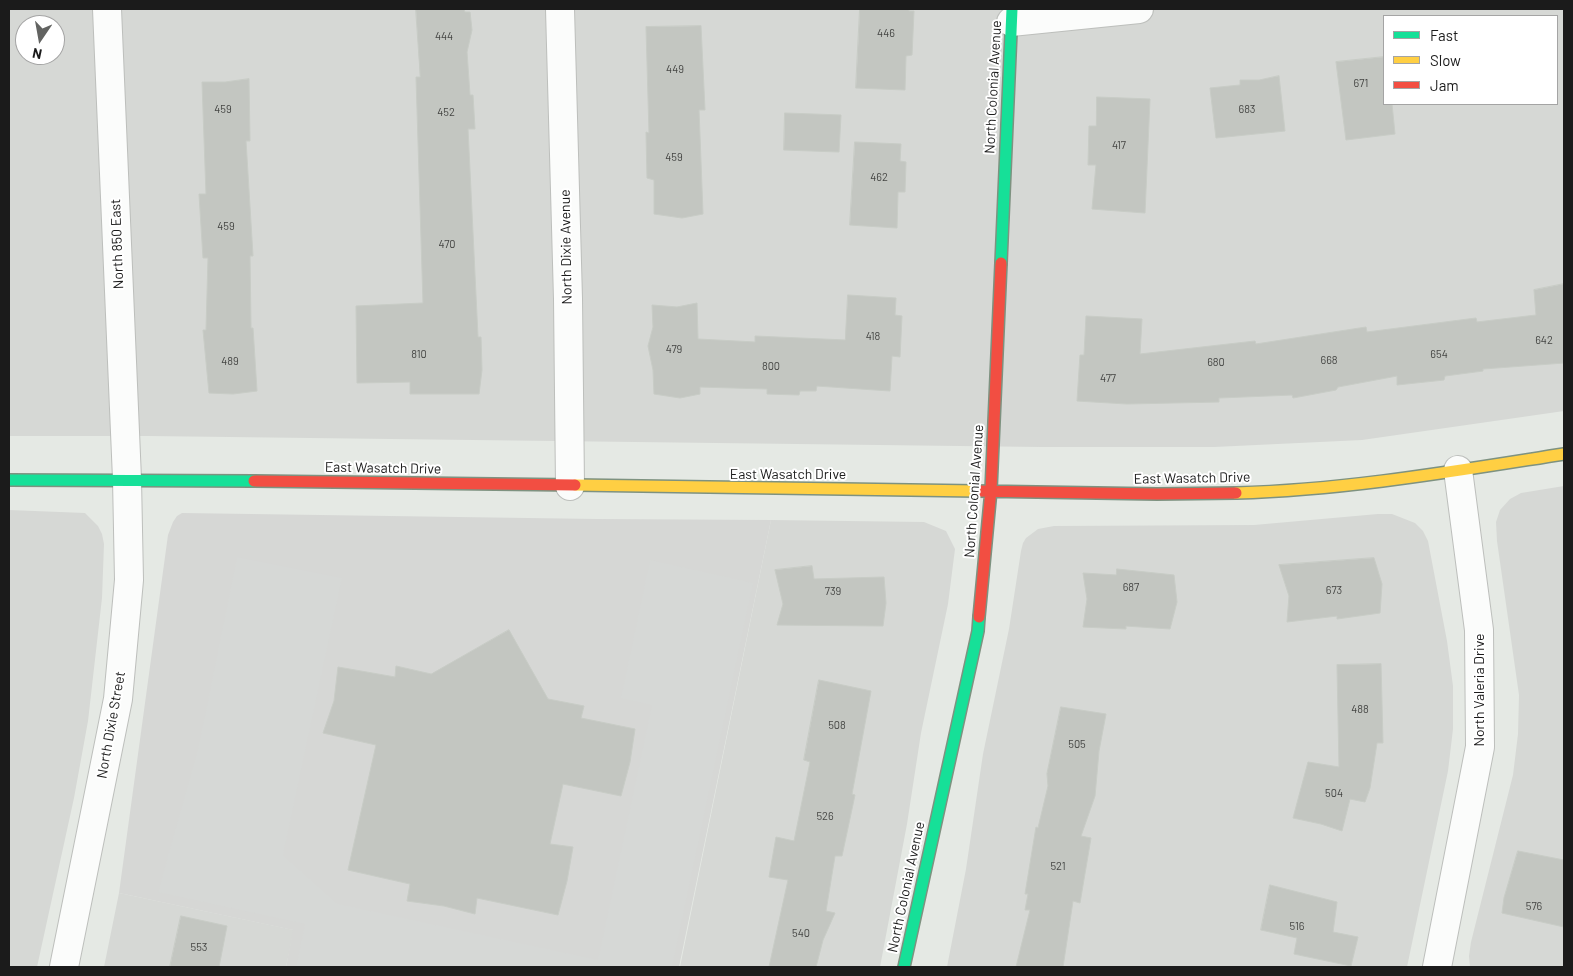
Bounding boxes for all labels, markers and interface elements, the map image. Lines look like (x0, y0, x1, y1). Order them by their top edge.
north arrow (15, 15, 65, 65)
legend (1383, 15, 1558, 105)
street label: North Colonial Avenue (981, 20, 1005, 154)
house number: 446 (877, 26, 895, 40)
text: Fast (1430, 26, 1458, 44)
house number: 444 (435, 29, 453, 43)
text: N (31, 45, 43, 63)
text: Slow (1430, 51, 1461, 69)
house number: 449 (666, 62, 684, 76)
house number: 671 (1354, 76, 1368, 90)
text: Jam (1430, 76, 1459, 94)
house number: 459 (214, 102, 232, 116)
house number: 683 (1238, 102, 1256, 116)
house number: 452 (437, 105, 455, 119)
house number: 417 (1112, 138, 1126, 152)
house number: 459 (665, 150, 683, 164)
house number: 462 (870, 170, 888, 184)
street label: North Dixie Avenue (557, 189, 575, 305)
street label: North 850 East (107, 199, 127, 289)
house number: 459 (217, 219, 235, 233)
house number: 470 (438, 237, 456, 251)
house number: 418 (866, 329, 880, 343)
house number: 642 (1535, 333, 1553, 347)
house number: 479 (666, 342, 682, 356)
house number: 810 (411, 347, 427, 361)
house number: 654 (1430, 347, 1448, 361)
house number: 668 (1320, 353, 1338, 367)
house number: 489 (221, 354, 239, 368)
house number: 680 (1207, 355, 1225, 369)
house number: 800 (762, 359, 780, 373)
house number: 477 (1100, 371, 1116, 385)
street label: North Colonial Avenue (961, 424, 987, 558)
street label: East Wasatch Drive (325, 459, 441, 477)
street label: East Wasatch Drive (730, 466, 846, 482)
street label: East Wasatch Drive (1134, 469, 1250, 487)
house number: 687 (1123, 580, 1139, 594)
house number: 673 (1326, 583, 1342, 597)
house number: 739 (825, 584, 841, 598)
street label: North Valeria Drive (1471, 633, 1487, 747)
street label: North Dixie Street (93, 670, 129, 780)
house number: 488 (1351, 702, 1369, 716)
house number: 508 (828, 718, 846, 732)
house number: 505 (1068, 737, 1086, 751)
house number: 504 (1325, 786, 1343, 800)
house number: 526 (816, 809, 834, 823)
street label: North Colonial Avenue (884, 820, 928, 954)
house number: 521 (1050, 859, 1066, 873)
house number: 576 (1526, 899, 1542, 913)
house number: 516 (1290, 919, 1304, 933)
house number: 540 (792, 926, 810, 940)
house number: 553 (191, 940, 207, 954)

